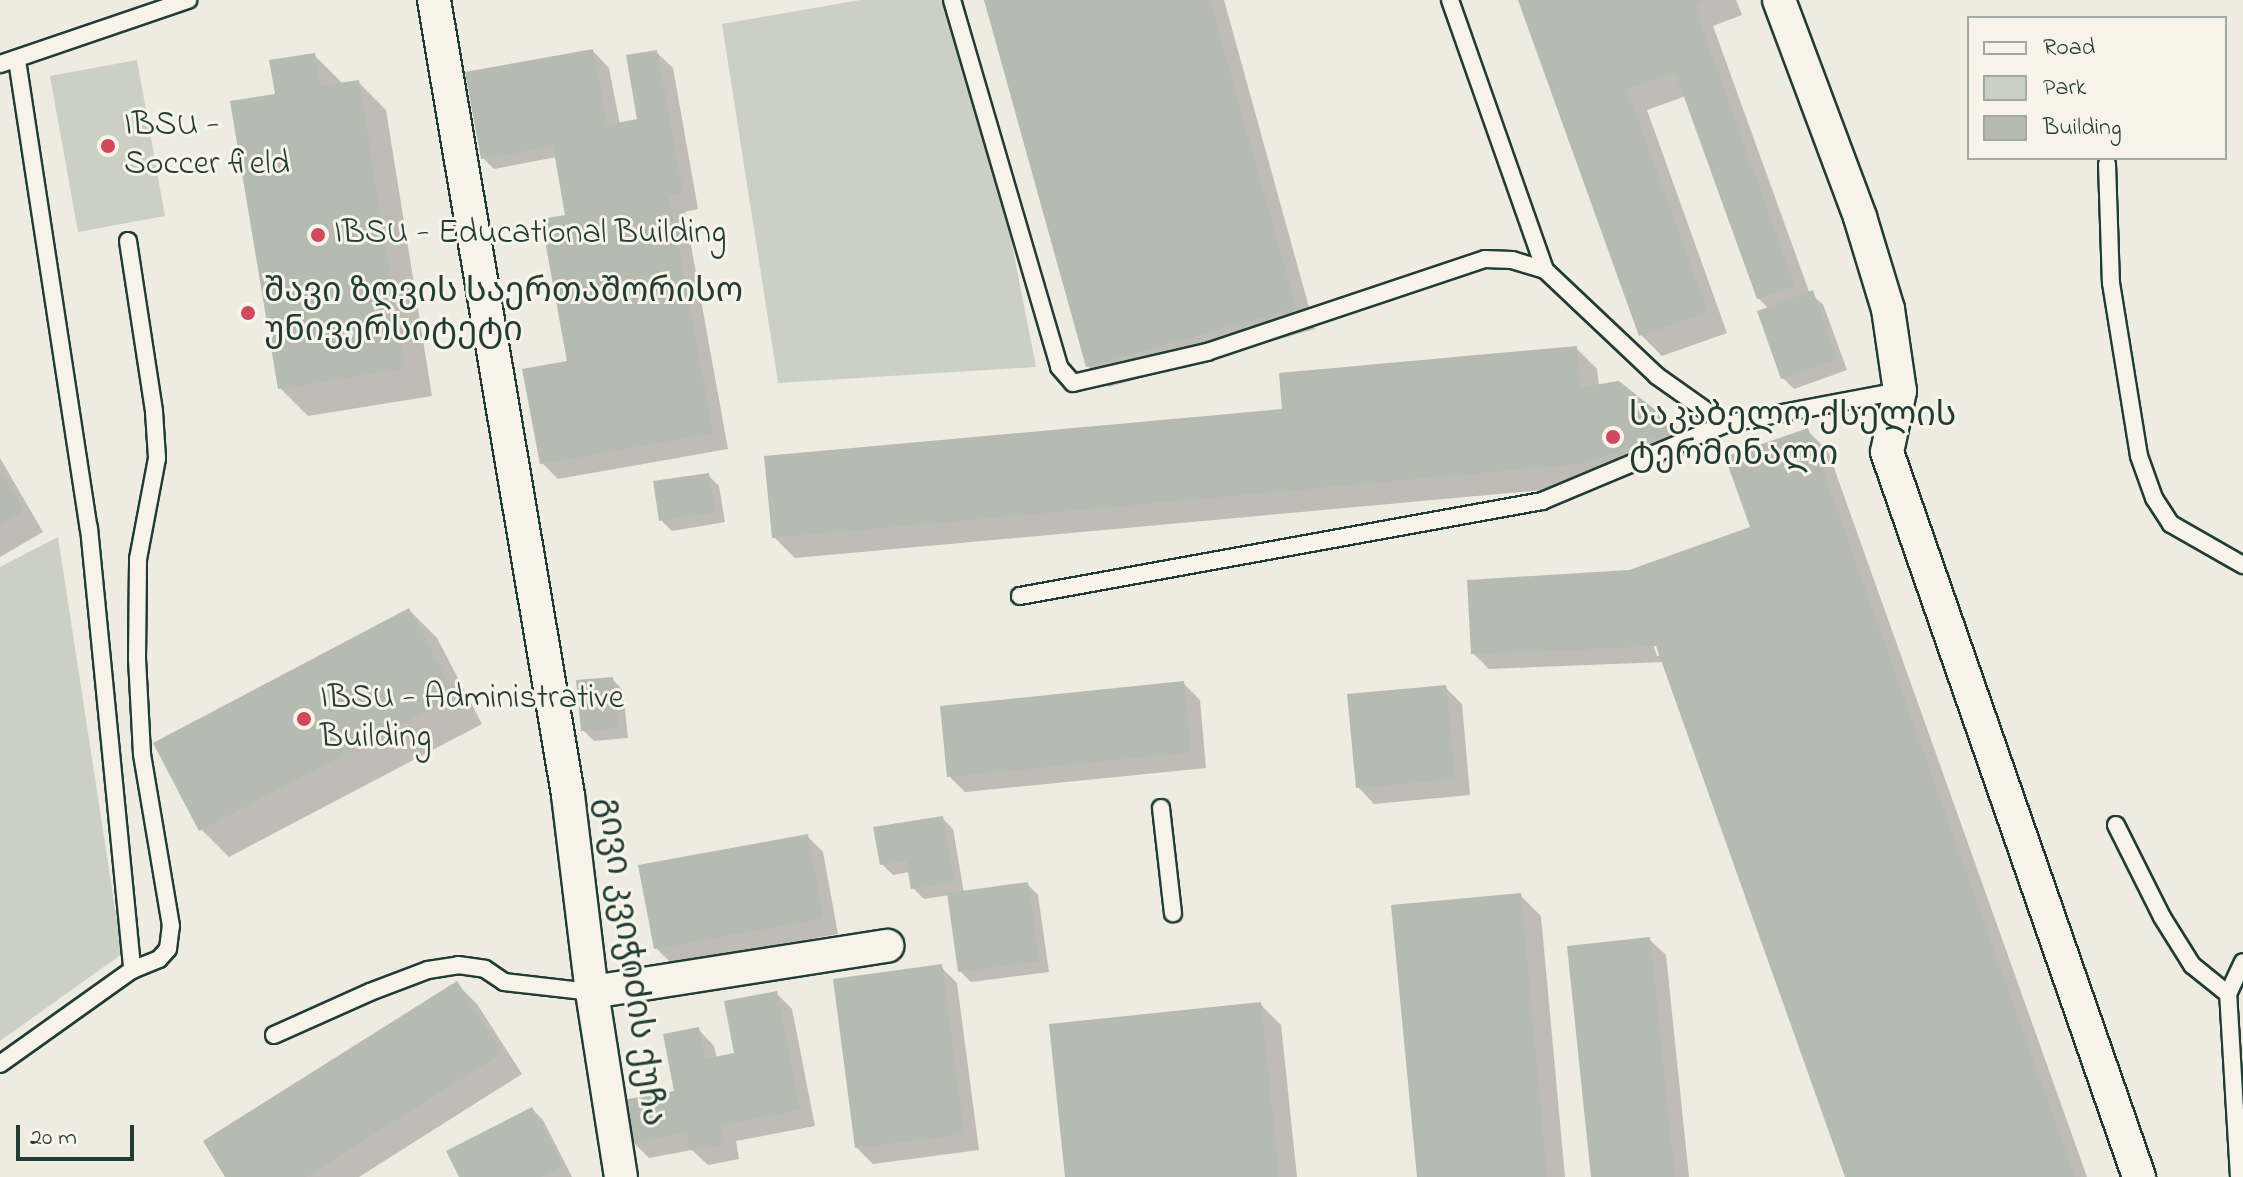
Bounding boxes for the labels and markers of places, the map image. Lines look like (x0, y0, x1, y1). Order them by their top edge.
place label: IBSU - Soccer field (124, 106, 290, 186)
marker: IBSU - Soccer field (99, 137, 117, 155)
place label: IBSU - Educational Building (334, 215, 726, 255)
marker: IBSU - Educational Building (309, 226, 327, 244)
place label: შავი ზღვის საერთაშორისო უნივერსიტეტი (264, 273, 743, 352)
marker: შავი ზღვის საერთაშორისო უნივერსიტეტი (239, 304, 257, 322)
place label: საკაბელო ქსელის ტერმინალი (1629, 397, 1956, 476)
marker: საკაბელო ქსელის ტერმინალი (1604, 428, 1622, 446)
place label: IBSU - Administrative Building (320, 679, 624, 758)
marker: IBSU - Administrative Building (295, 710, 313, 728)

